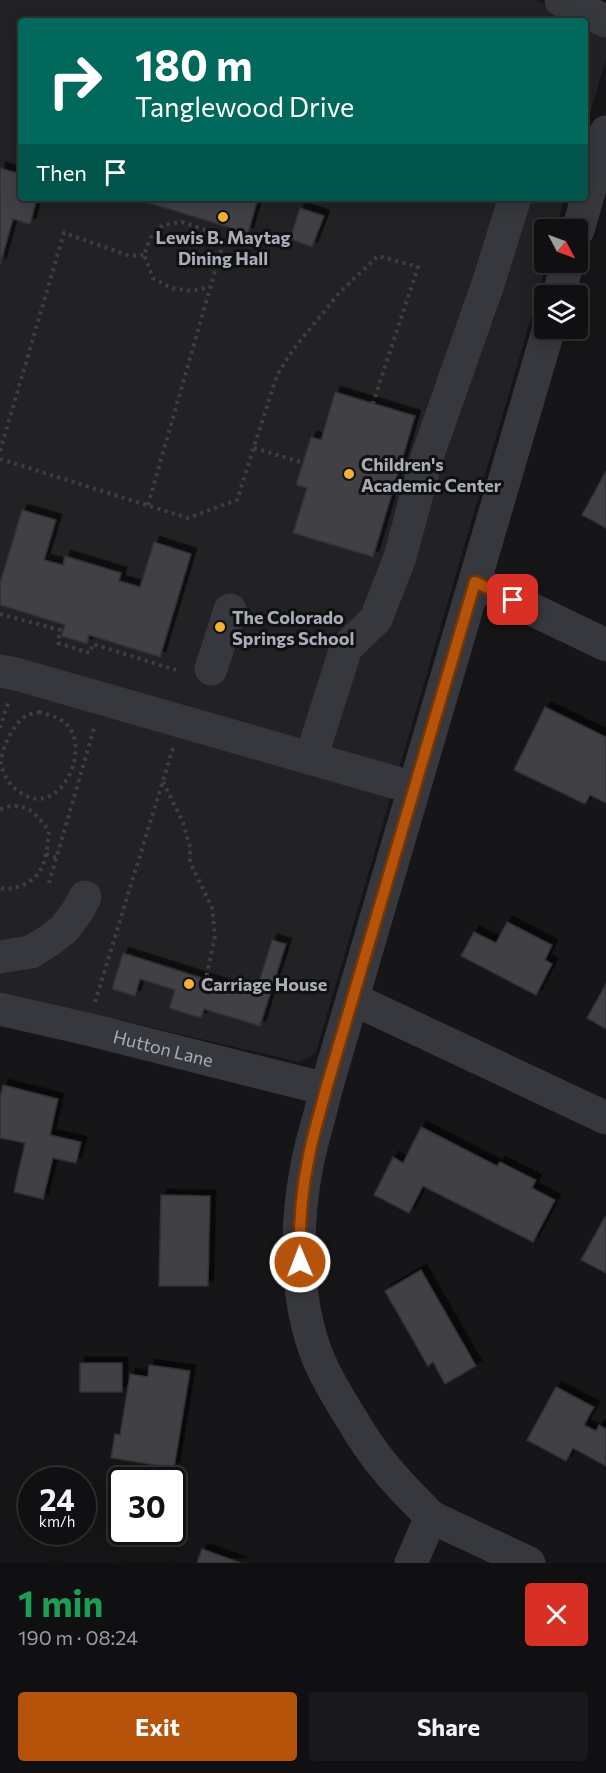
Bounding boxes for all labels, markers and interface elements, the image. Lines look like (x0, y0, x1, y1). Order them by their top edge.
text: 180 m (135, 38, 253, 90)
icon: right (36, 42, 114, 120)
text: Tanglewood Drive (135, 90, 354, 123)
icon: arrive (99, 156, 132, 189)
text: Then (36, 159, 87, 186)
marker: Lewis B. Maytag Dining Hall (216, 210, 230, 224)
north arrow (534, 219, 588, 273)
map controls (534, 219, 588, 339)
place label: Lewis B. Maytag Dining Hall (156, 226, 291, 269)
button: layers (534, 285, 588, 339)
place label: Children's Academic Center (361, 453, 502, 496)
marker: Children's Academic Center (342, 467, 356, 481)
pin (487, 574, 538, 625)
icon: arrive (496, 583, 529, 616)
place label: The Colorado Springs School (232, 606, 354, 649)
marker: The Colorado Springs School (213, 620, 227, 634)
place label: Carriage House (201, 973, 327, 995)
marker: Carriage House (182, 977, 196, 991)
street label: Hutton Lane (111, 1025, 216, 1071)
position arrow (268, 1230, 332, 1294)
speed limit sign: 30 (108, 1467, 186, 1545)
text: 24 (39, 1480, 75, 1517)
text: km/h (39, 1512, 75, 1530)
text: 1 min (18, 1580, 103, 1624)
button: close (525, 1583, 588, 1646)
text: 190 m · 08:24 (18, 1625, 138, 1649)
button: Exit (18, 1692, 297, 1761)
button: Share (309, 1692, 588, 1761)

